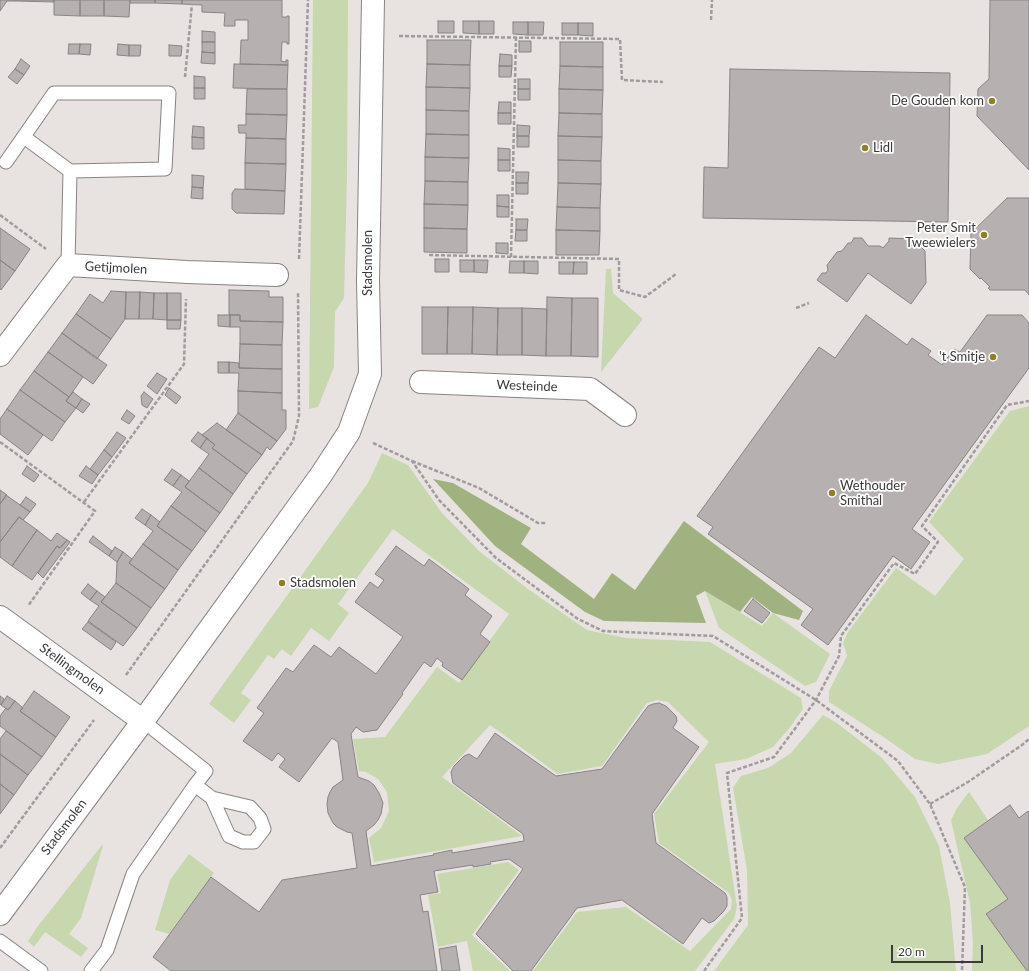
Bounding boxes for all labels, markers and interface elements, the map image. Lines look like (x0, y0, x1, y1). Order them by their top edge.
place label: De Gouden kom (891, 93, 984, 109)
marker: De Gouden kom (987, 96, 997, 106)
place label: Lidl (873, 140, 893, 156)
marker: Lidl (860, 143, 870, 153)
place label: Peter Smit Tweewielers (905, 220, 976, 251)
street label: Stadsmolen (360, 230, 376, 296)
marker: Peter Smit Tweewielers (979, 230, 989, 240)
street label: Getijmolen (84, 259, 148, 277)
place label: 't Smitje (939, 349, 985, 365)
marker: 't Smitje (988, 352, 998, 362)
street label: Westeinde (496, 377, 558, 395)
place label: Wethouder Smithal (840, 478, 905, 509)
marker: Wethouder Smithal (827, 488, 837, 498)
place label: Stadsmolen (290, 575, 356, 591)
marker: Stadsmolen (277, 578, 287, 588)
street label: Stellingmolen (36, 640, 108, 698)
street label: Stadsmolen (38, 796, 90, 858)
scale bar (893, 937, 985, 963)
text: 20 m (898, 944, 925, 959)

